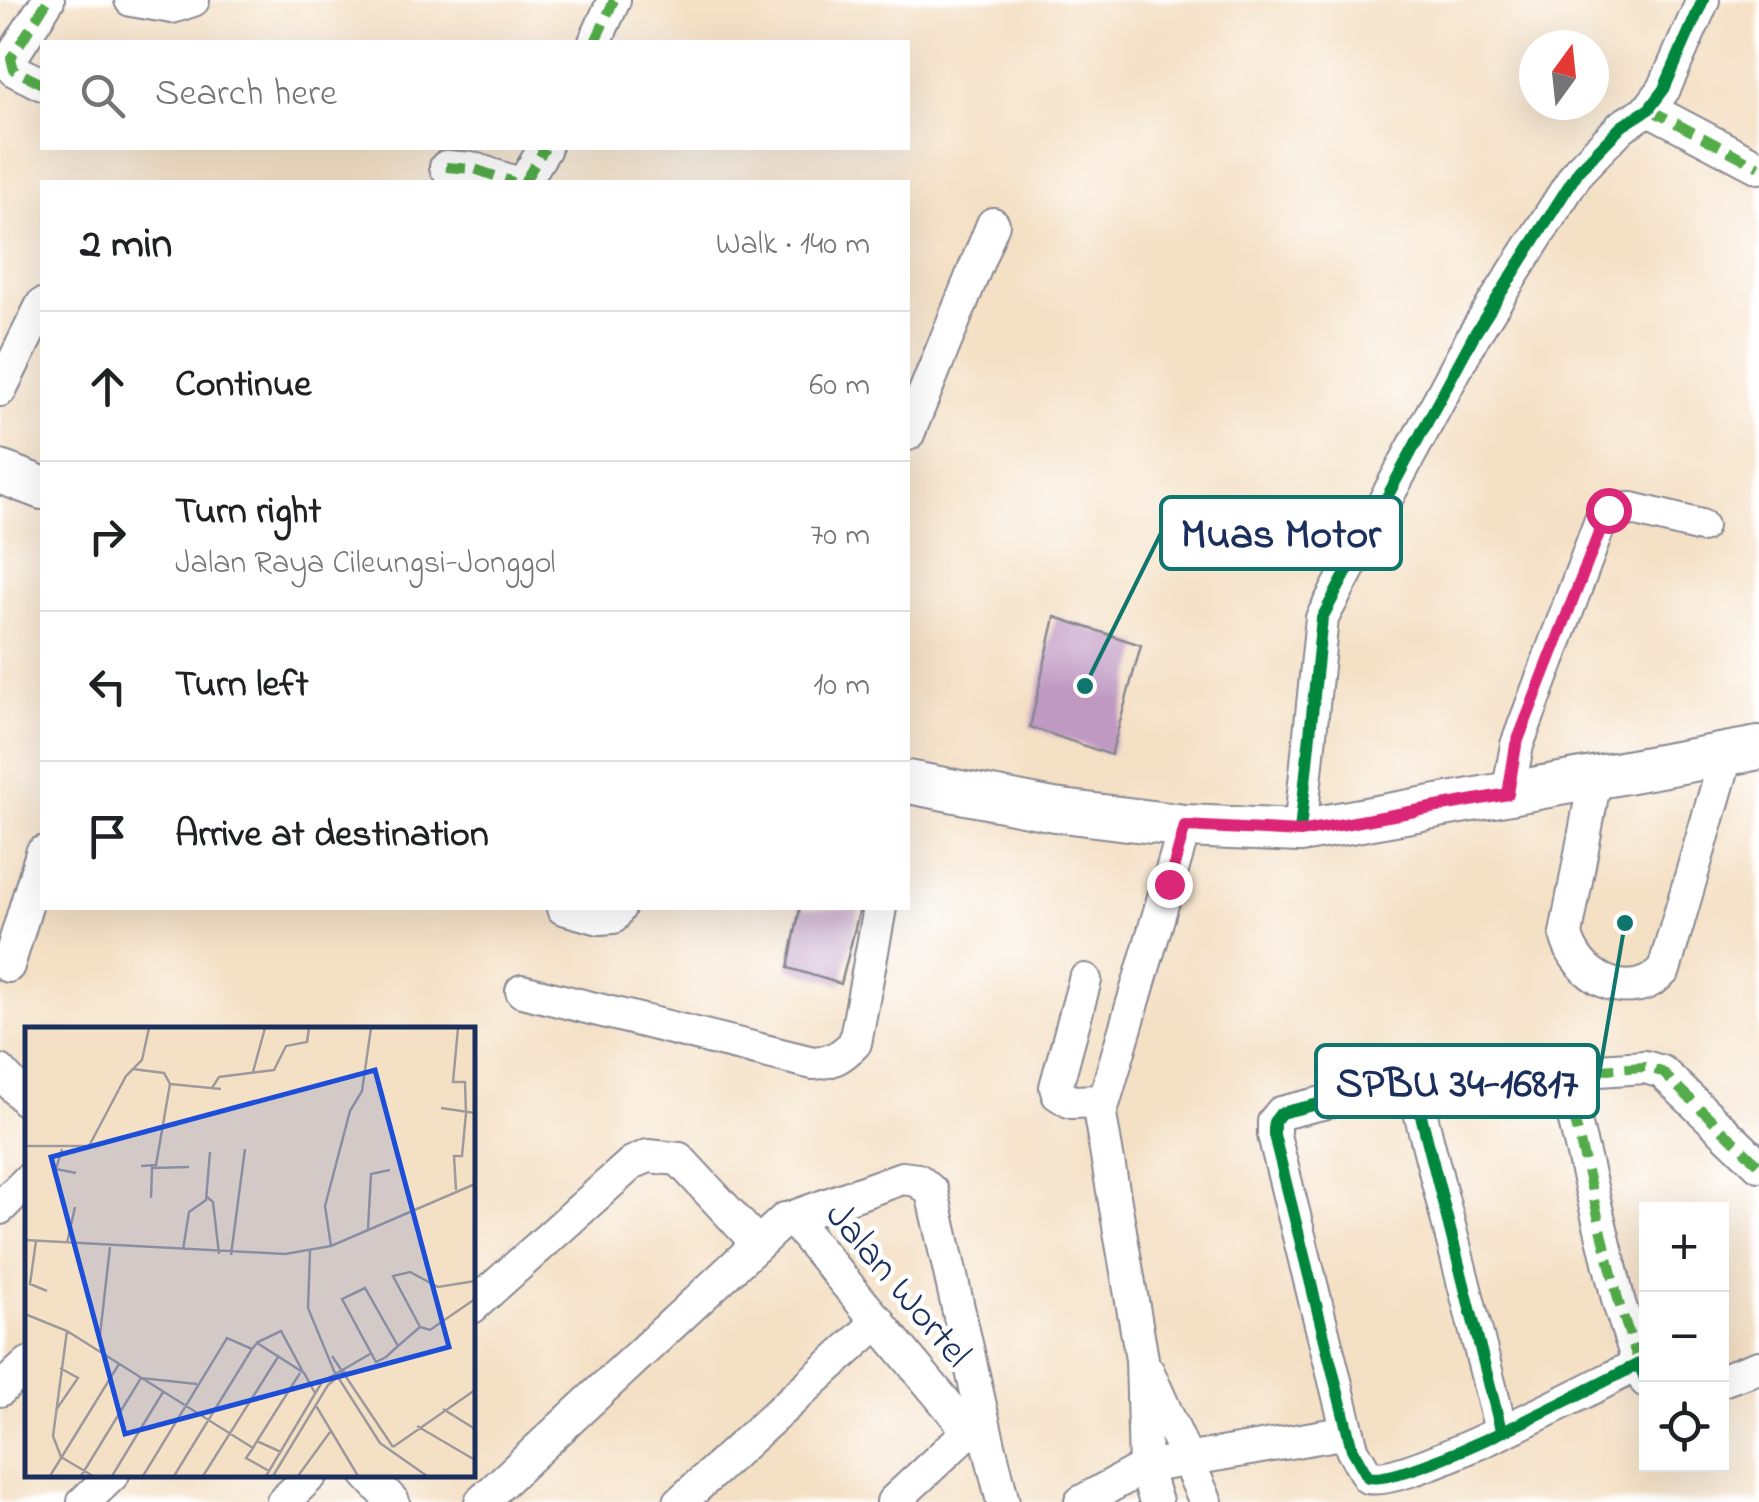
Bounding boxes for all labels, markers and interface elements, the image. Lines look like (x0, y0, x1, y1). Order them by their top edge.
north arrow (1519, 30, 1609, 120)
search box (40, 40, 910, 150)
text: Search here (155, 67, 337, 123)
icon: search (75, 68, 130, 123)
text: 2 min (80, 215, 172, 276)
text: Walk · 140 m (716, 222, 870, 269)
text: Continue (175, 358, 311, 414)
icon: ahead (80, 359, 135, 414)
text: 60 m (809, 363, 870, 410)
text: Turn right (175, 485, 321, 541)
route start (1586, 488, 1632, 534)
callout: Muas Motor (1161, 497, 1401, 569)
text: Muas Motor (1181, 506, 1382, 567)
icon: right (80, 509, 135, 564)
text: 70 m (810, 513, 870, 560)
text: Jalan Raya Cileungsi-Jonggol (175, 541, 556, 588)
text: Turn left (175, 658, 308, 714)
icon: left (80, 659, 135, 714)
text: 10 m (813, 663, 870, 710)
text: Arrive at destination (175, 808, 489, 864)
icon: arrive (80, 809, 135, 864)
route end (1147, 862, 1193, 908)
inset map (25, 1027, 475, 1477)
callout: SPBU 34-16817 (1316, 1045, 1598, 1117)
text: SPBU 34-16817 (1336, 1055, 1579, 1116)
street label: Jalan Wortel (809, 1190, 984, 1382)
map controls (1639, 1202, 1729, 1472)
button: + (1639, 1202, 1729, 1292)
button: − (1639, 1292, 1729, 1382)
button: locate (1639, 1382, 1729, 1472)

